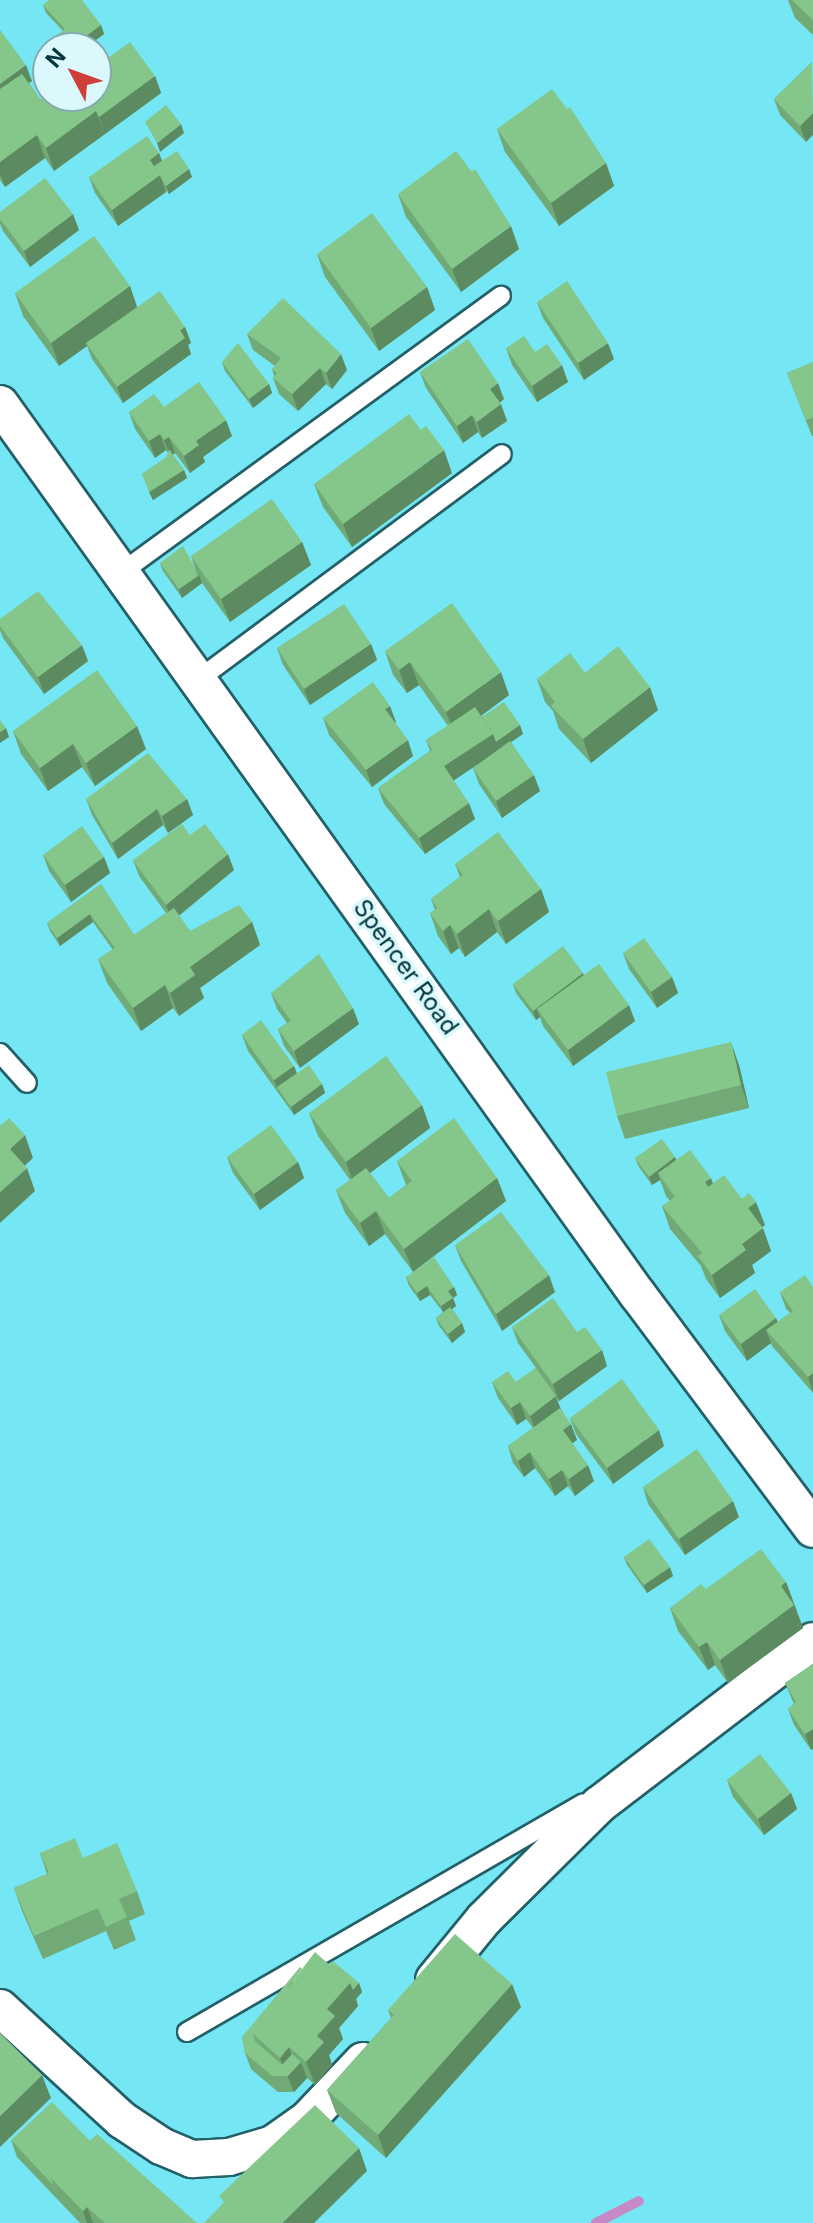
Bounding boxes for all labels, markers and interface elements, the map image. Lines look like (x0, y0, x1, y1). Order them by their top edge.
north arrow (32, 32, 112, 112)
text: N (40, 43, 71, 72)
street label: Spencer Road (347, 894, 465, 1040)

